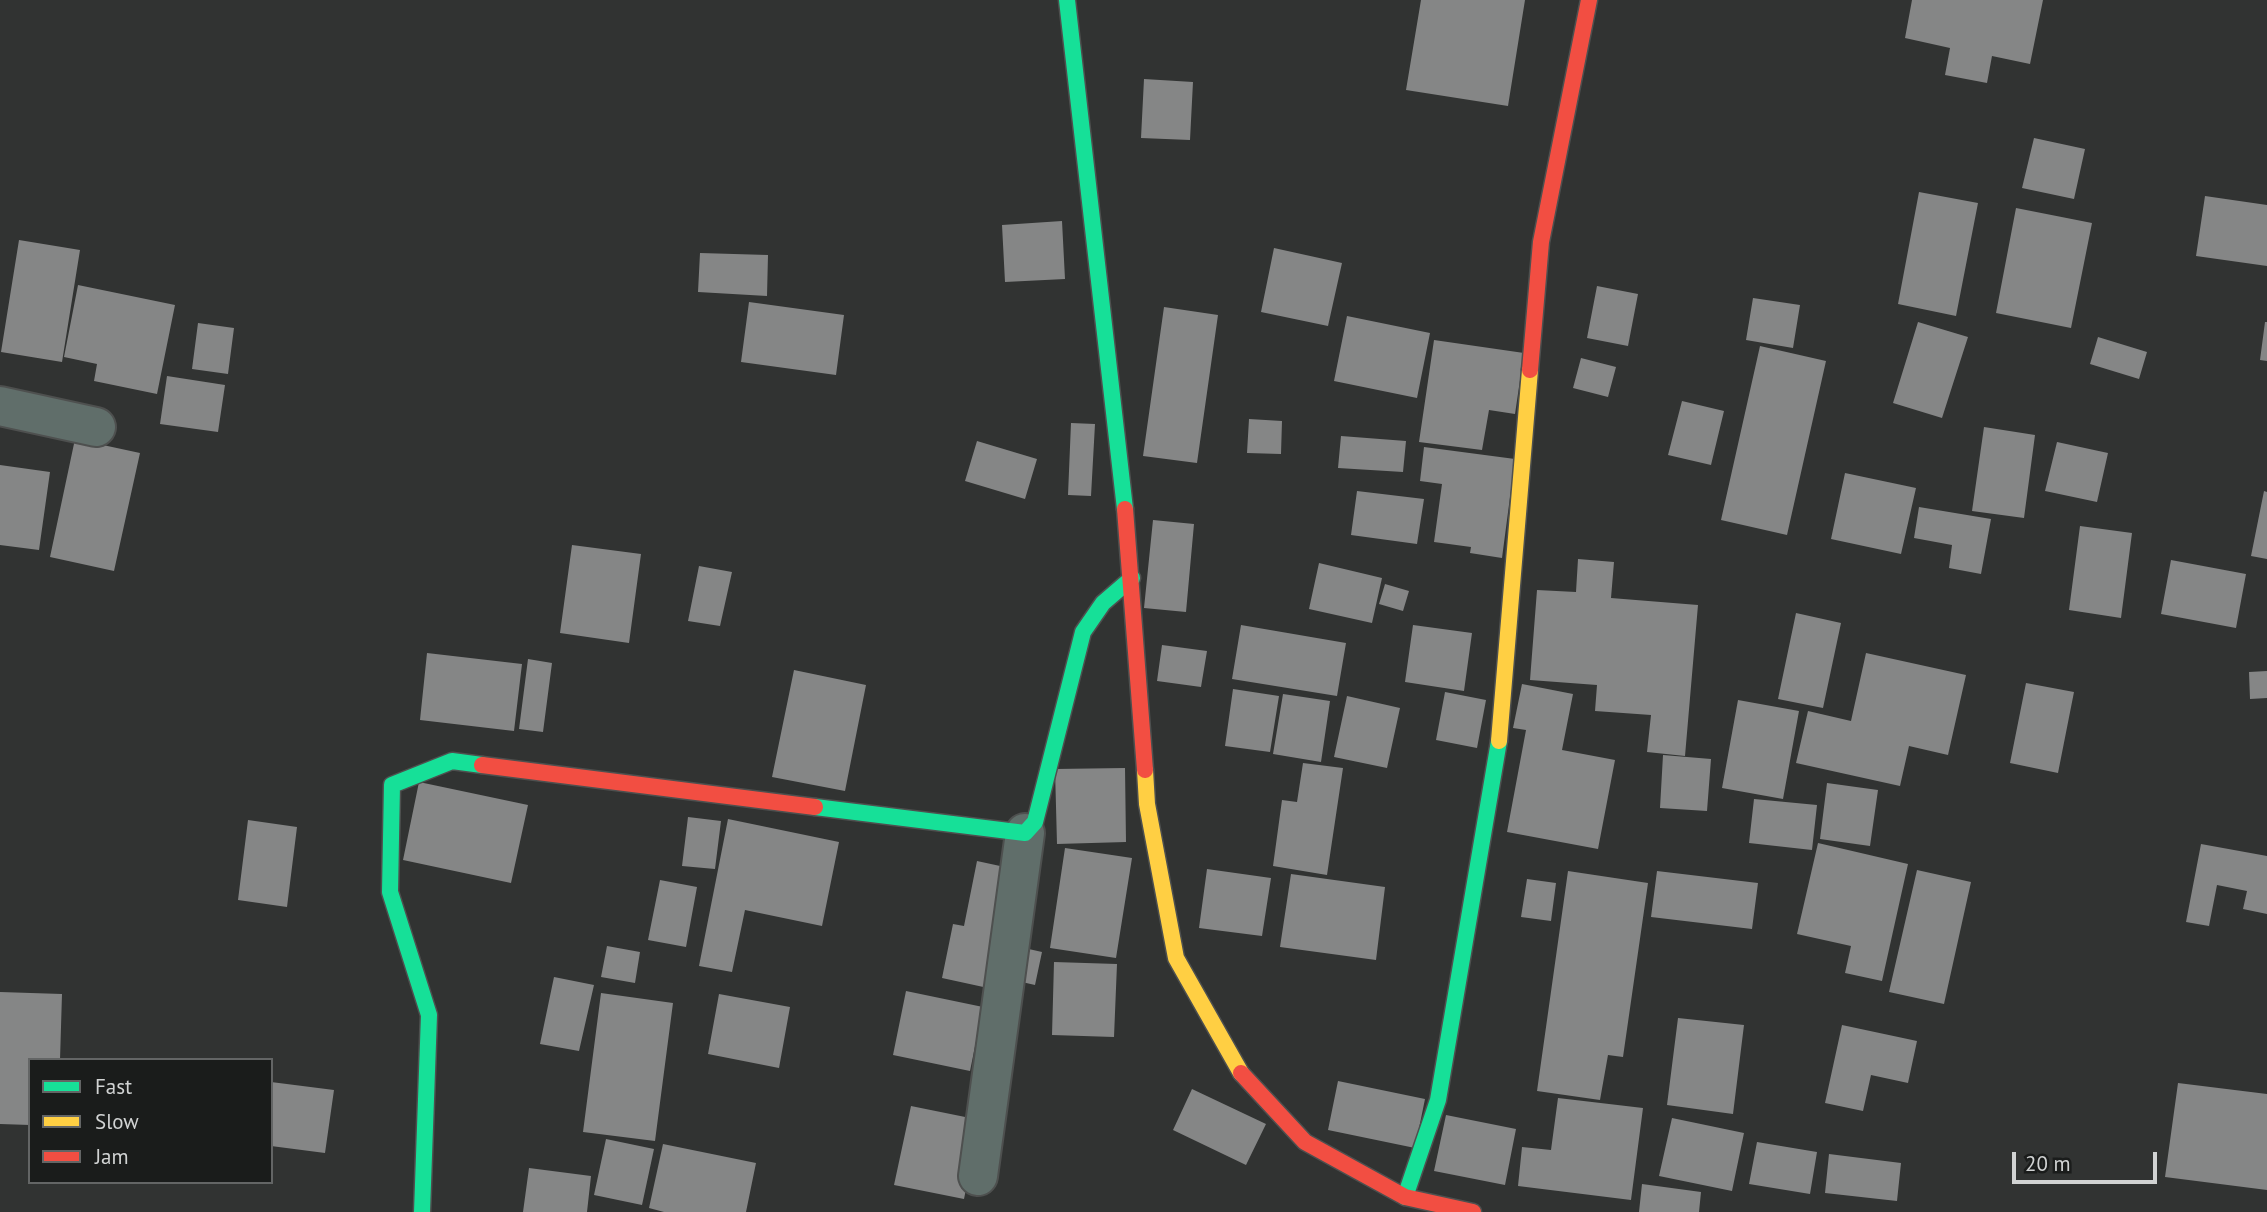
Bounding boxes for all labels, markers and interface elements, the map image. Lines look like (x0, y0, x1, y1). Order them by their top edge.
legend (28, 1058, 273, 1184)
text: Fast (95, 1073, 132, 1100)
text: Slow (95, 1108, 139, 1135)
scale bar (2015, 1138, 2160, 1182)
text: Jam (95, 1143, 129, 1170)
text: 20 m (2025, 1150, 2071, 1177)

